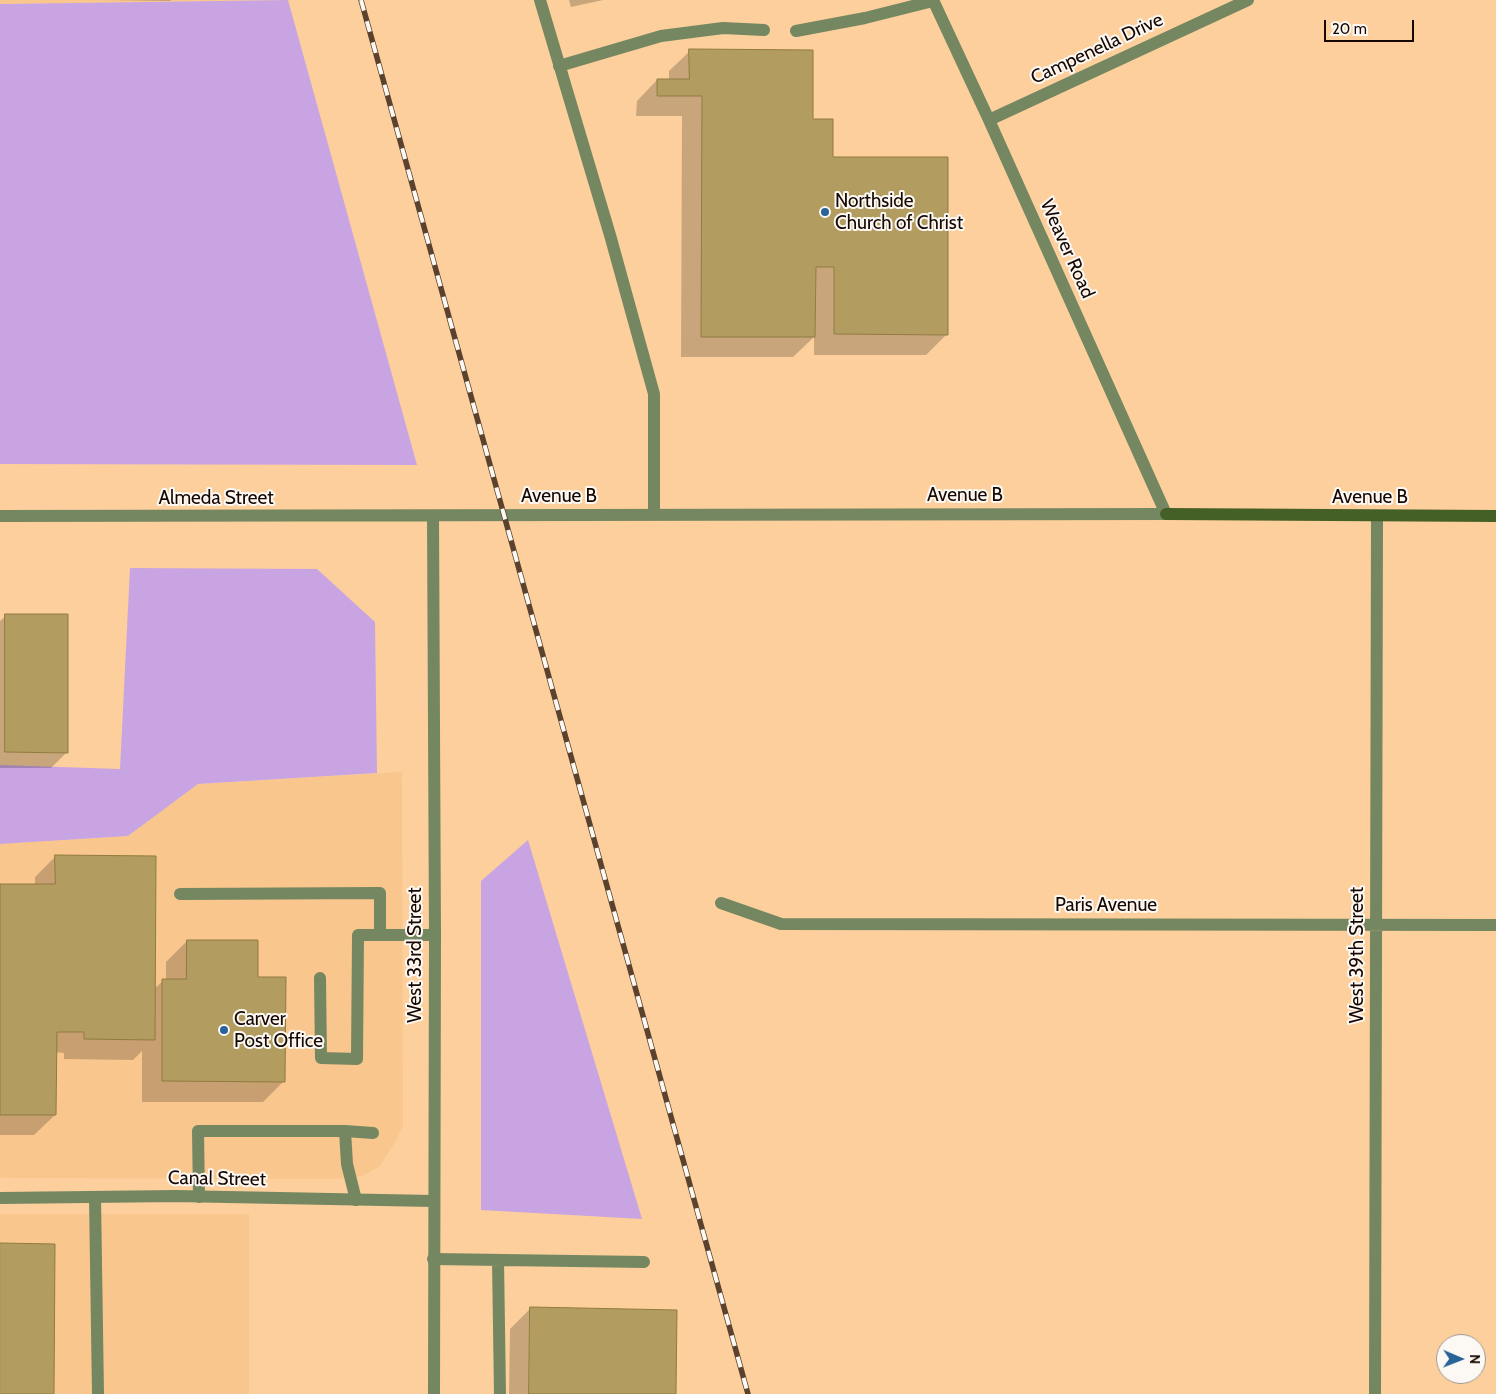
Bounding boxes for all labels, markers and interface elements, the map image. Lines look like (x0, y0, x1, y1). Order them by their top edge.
street label: Campenella Drive (1027, 8, 1167, 90)
scale bar (1326, 10, 1416, 42)
text: 20 m (1332, 20, 1367, 38)
place label: Northside Church of Christ (835, 190, 963, 234)
street label: Weaver Road (1035, 196, 1099, 302)
marker: Northside Church of Christ (819, 206, 831, 218)
street label: Avenue B (927, 484, 1003, 506)
street label: Avenue B (521, 485, 597, 507)
street label: Avenue B (1332, 486, 1408, 508)
street label: Almeda Street (158, 487, 274, 509)
street label: West 33rd Street (404, 887, 426, 1023)
street label: West 39th Street (1346, 887, 1368, 1023)
street label: Paris Avenue (1055, 894, 1157, 916)
place label: Carver Post Office (234, 1008, 323, 1052)
marker: Carver Post Office (218, 1024, 230, 1036)
street label: Canal Street (168, 1167, 266, 1191)
north arrow (1436, 1334, 1486, 1384)
text: N (1466, 1354, 1484, 1364)

